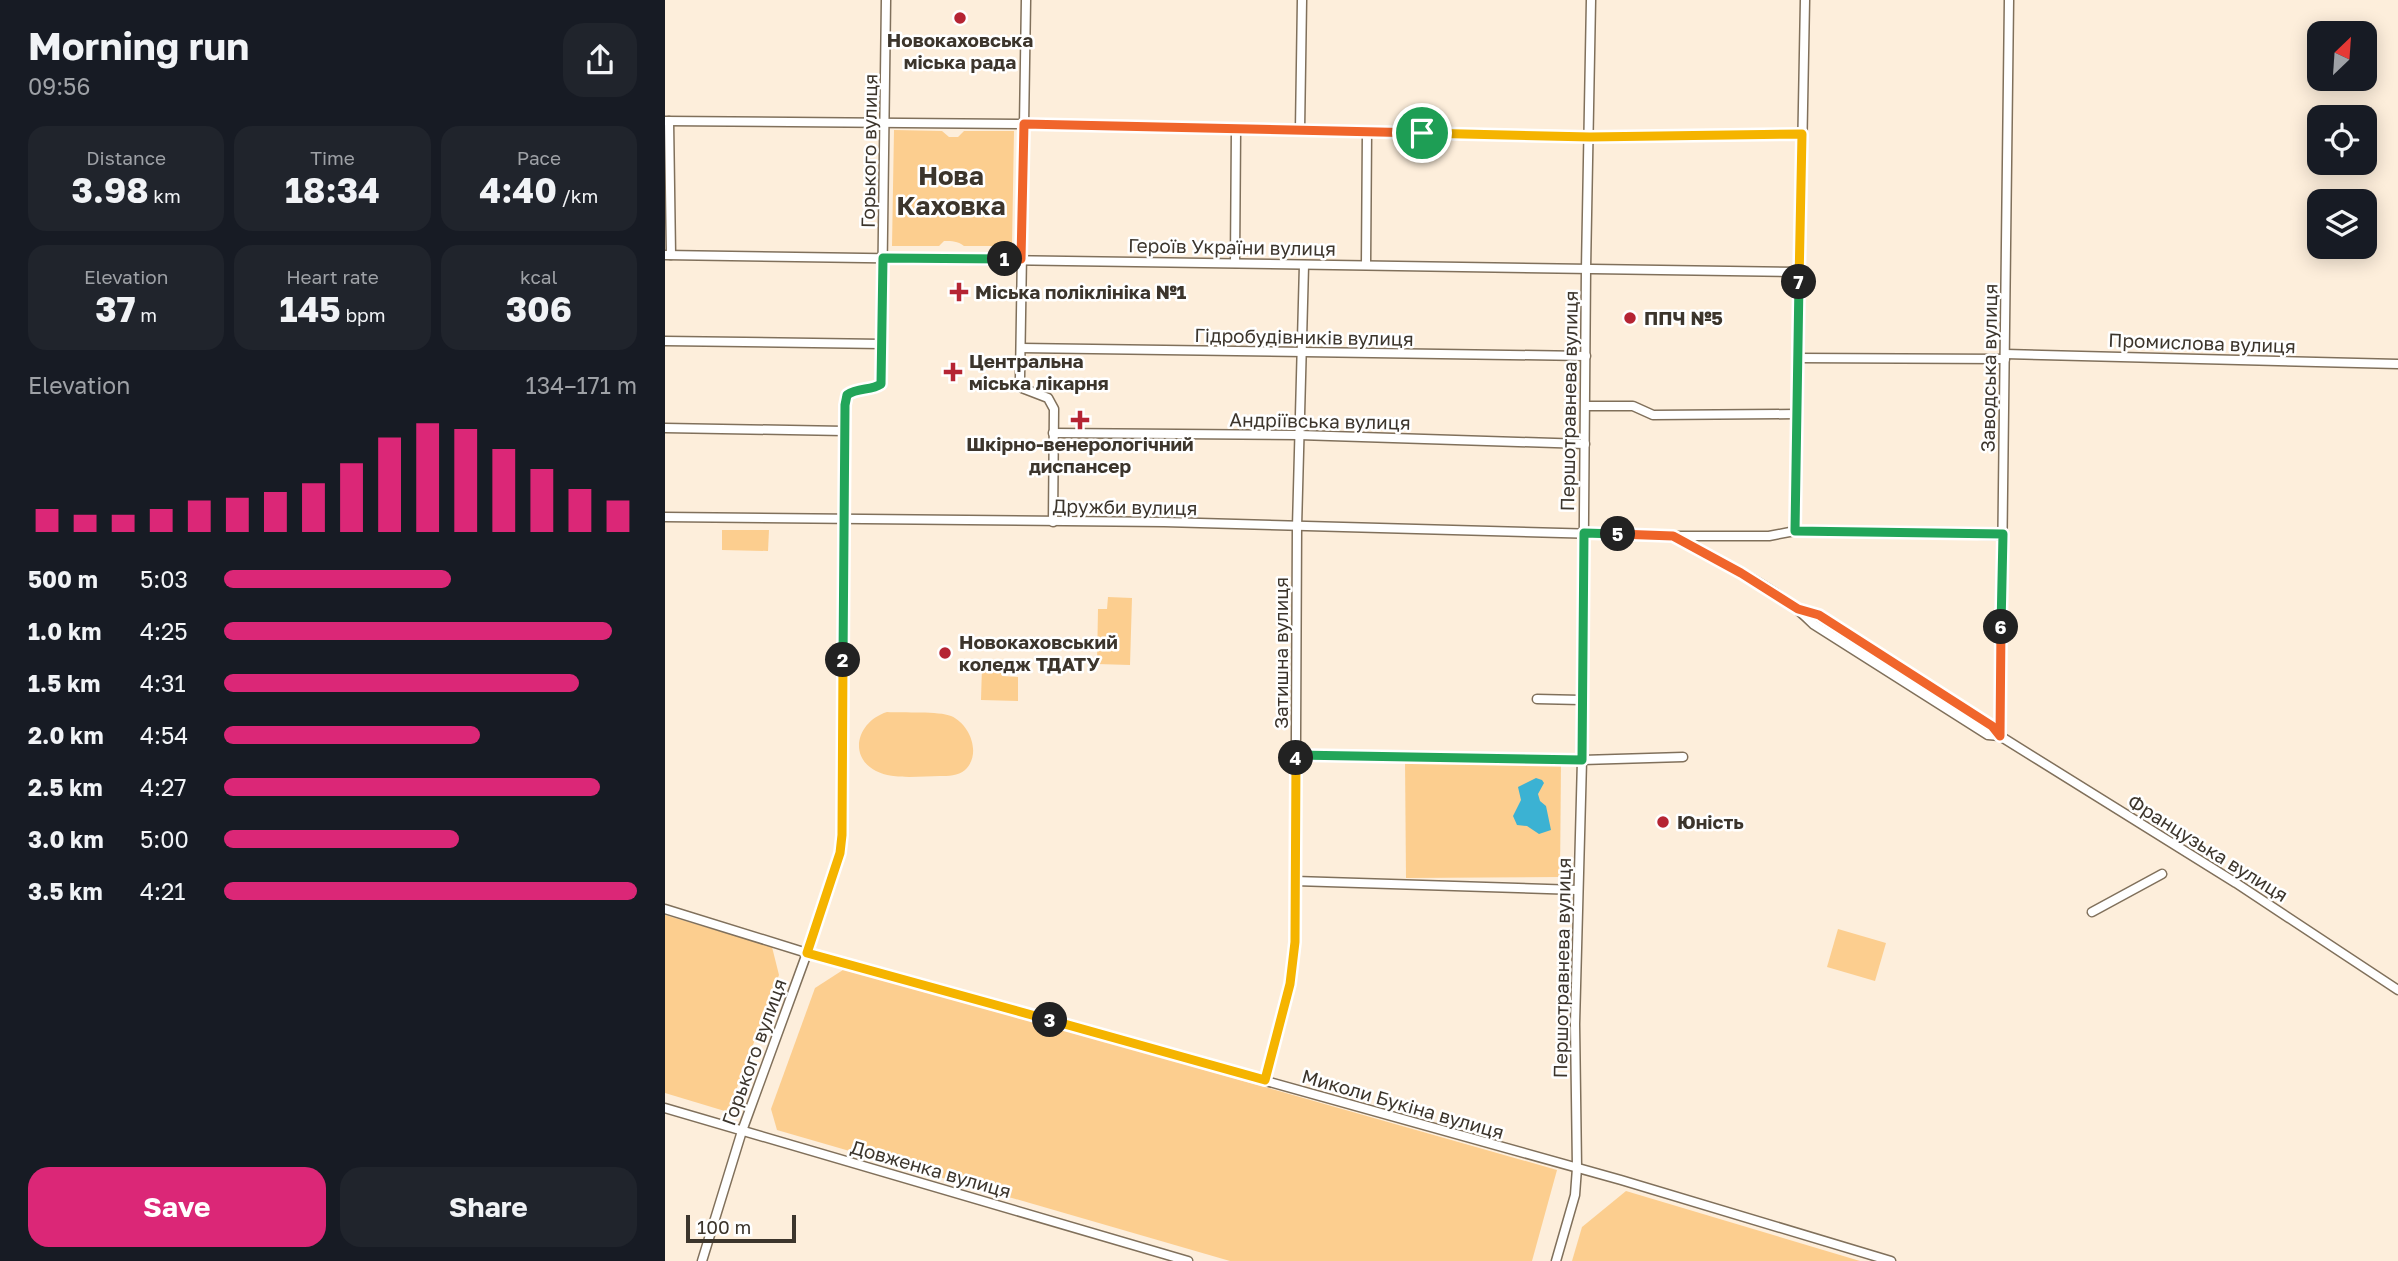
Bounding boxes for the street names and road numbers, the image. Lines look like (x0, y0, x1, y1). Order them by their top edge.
street label: Горького вулиця (856, 74, 881, 228)
street label: Героїв України вулиця (1128, 233, 1336, 260)
street label: Заводська вулиця (1976, 283, 2001, 453)
street label: Першотравнева вулиця (1555, 290, 1582, 512)
street label: Гідробудівників вулиця (1194, 323, 1414, 350)
street label: Промислова вулиця (2108, 328, 2296, 357)
street label: Андріївська вулиця (1229, 407, 1411, 434)
street label: Дружби вулиця (1052, 494, 1198, 519)
street label: Затишна вулиця (1269, 577, 1292, 729)
street label: Французька вулиця (2124, 789, 2293, 906)
street label: Першотравнева вулиця (1548, 857, 1575, 1079)
street label: Горького вулиця (716, 975, 791, 1128)
street label: Миколи Букіна вулиця (1299, 1064, 1507, 1143)
street label: Довженка вулиця (848, 1135, 1014, 1202)

